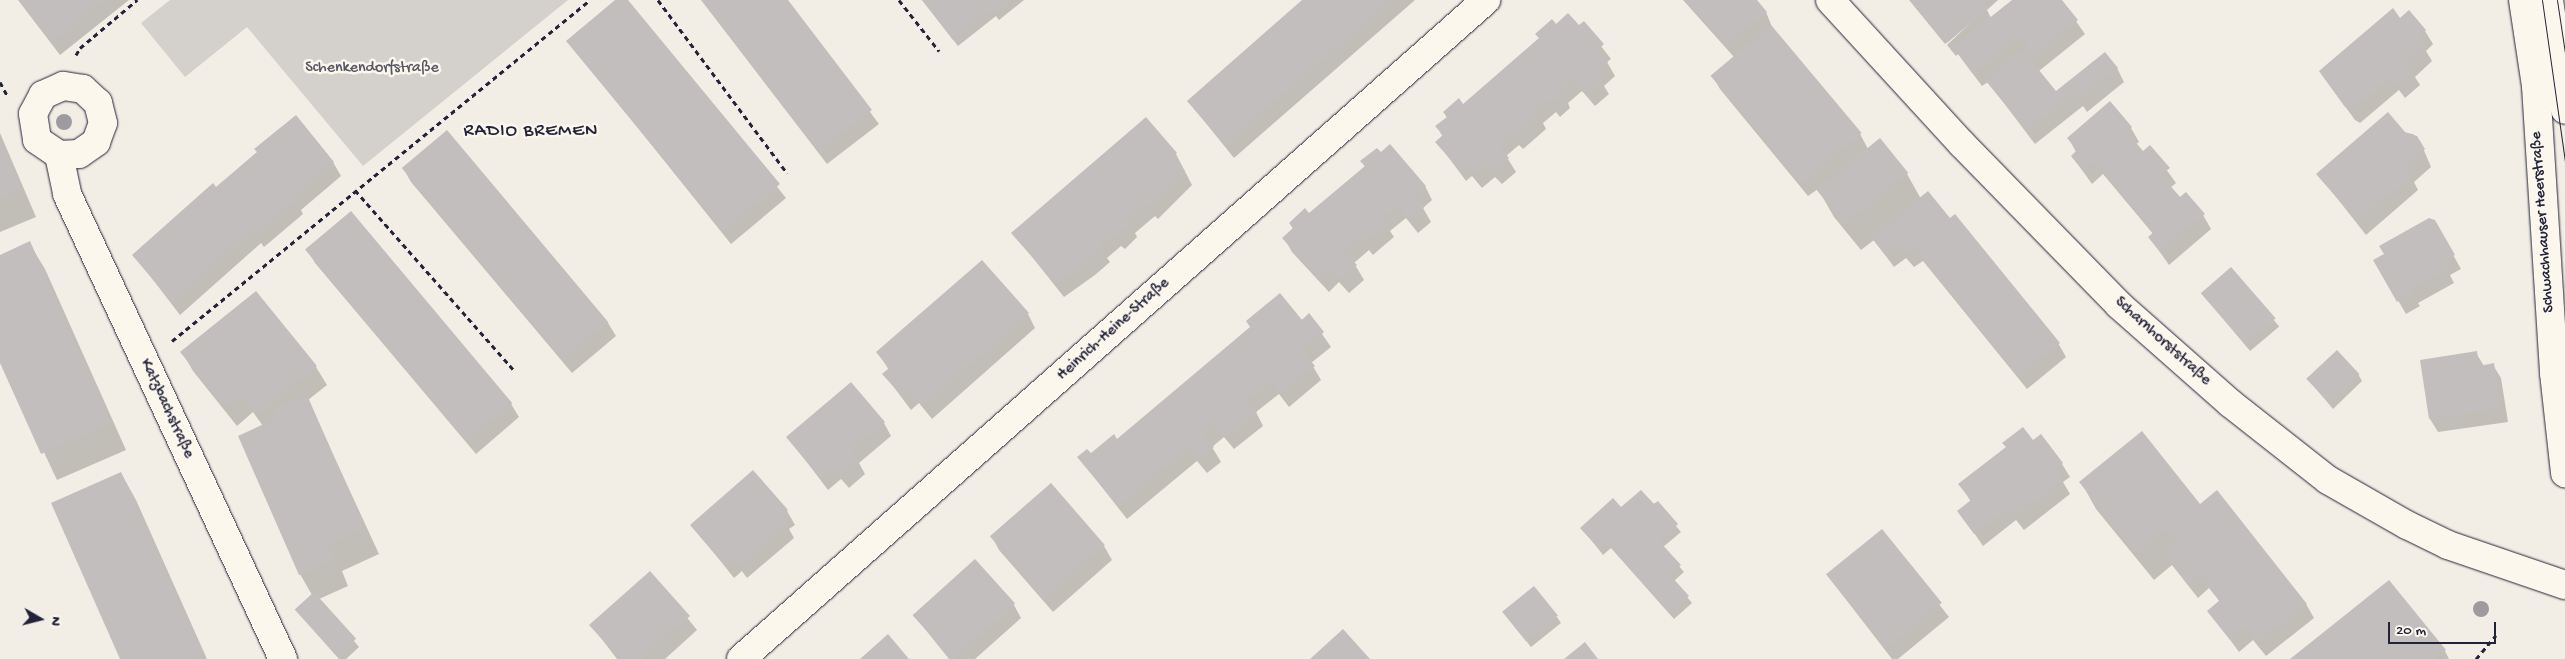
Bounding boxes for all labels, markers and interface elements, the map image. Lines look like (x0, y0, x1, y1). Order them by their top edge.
park label: Schenkendorfstraße (305, 59, 439, 79)
district label: RADIO BREMEN (462, 121, 600, 143)
street label: Schwachhauser Heerstraße (2528, 131, 2560, 313)
street label: Heinrich-Heine-Straße (1054, 274, 1174, 386)
street label: Scharnhorststraße (2110, 294, 2214, 390)
street label: Katzbachstraße (135, 356, 197, 462)
north arrow (15, 594, 65, 644)
scale bar (2390, 612, 2498, 644)
text: N (46, 615, 64, 627)
text: 20 m (2396, 622, 2426, 640)

